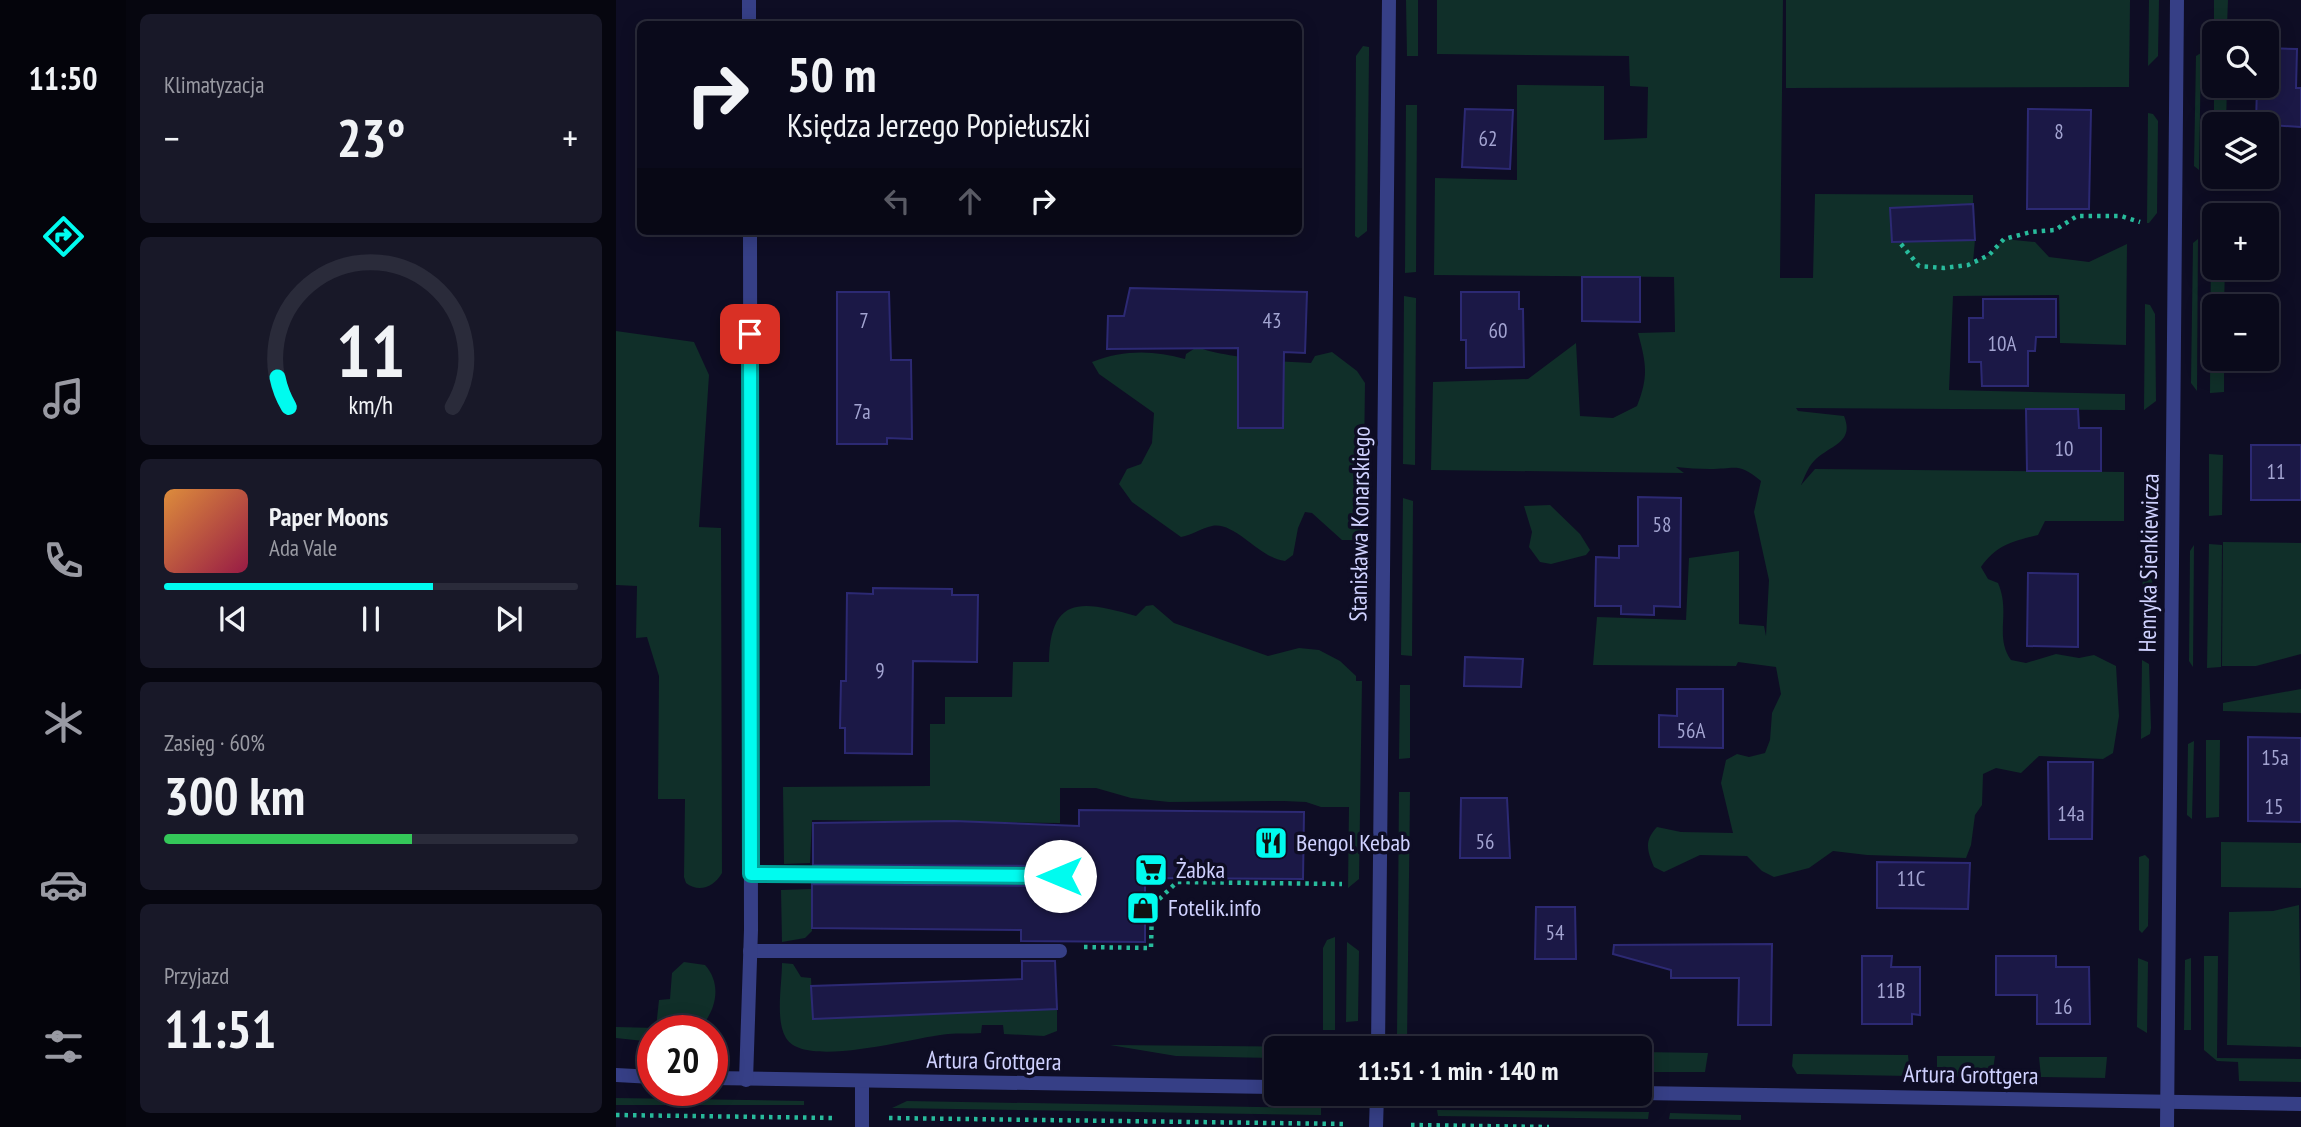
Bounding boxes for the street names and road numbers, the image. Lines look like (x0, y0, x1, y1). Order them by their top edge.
street label: Stanisława Konarskiego (1342, 426, 1377, 622)
street label: Henryka Sienkiewicza (2131, 473, 2166, 653)
street label: Artura Grottgera (926, 1044, 1062, 1077)
street label: Artura Grottgera (1903, 1058, 2039, 1091)

